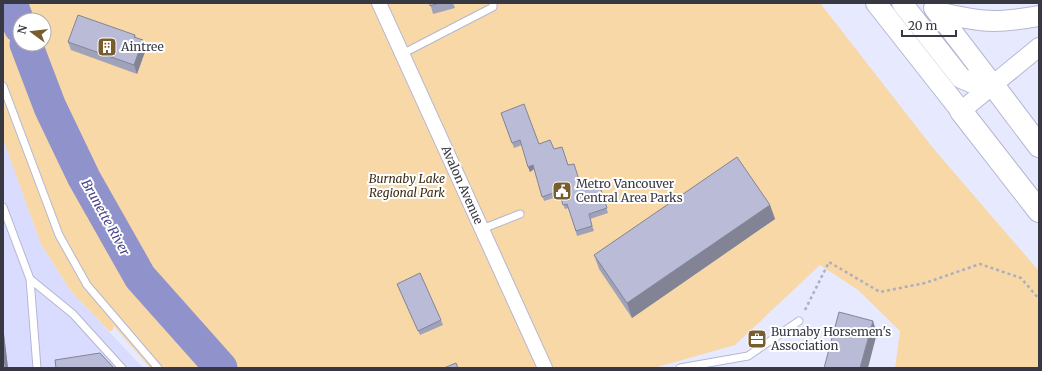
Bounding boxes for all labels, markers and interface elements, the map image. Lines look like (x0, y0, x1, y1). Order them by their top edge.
north arrow (12, 12, 52, 52)
scale bar (902, 12, 956, 38)
text: 20 m (908, 18, 937, 33)
text: N (14, 23, 30, 35)
building icon: Aintree (96, 36, 118, 58)
place label: Aintree (120, 39, 164, 54)
street label: Avalon Avenue (438, 142, 487, 226)
park label: Burnaby Lake Regional Park (369, 171, 445, 200)
water label: Brunette River (78, 176, 134, 259)
place label: Metro Vancouver Central Area Parks (576, 176, 683, 205)
public building icon: Metro Vancouver Central Area Parks (551, 180, 573, 202)
place label: Burnaby Horsemen's Association (770, 324, 891, 353)
office icon: Burnaby Horsemen's Association (746, 328, 768, 350)

